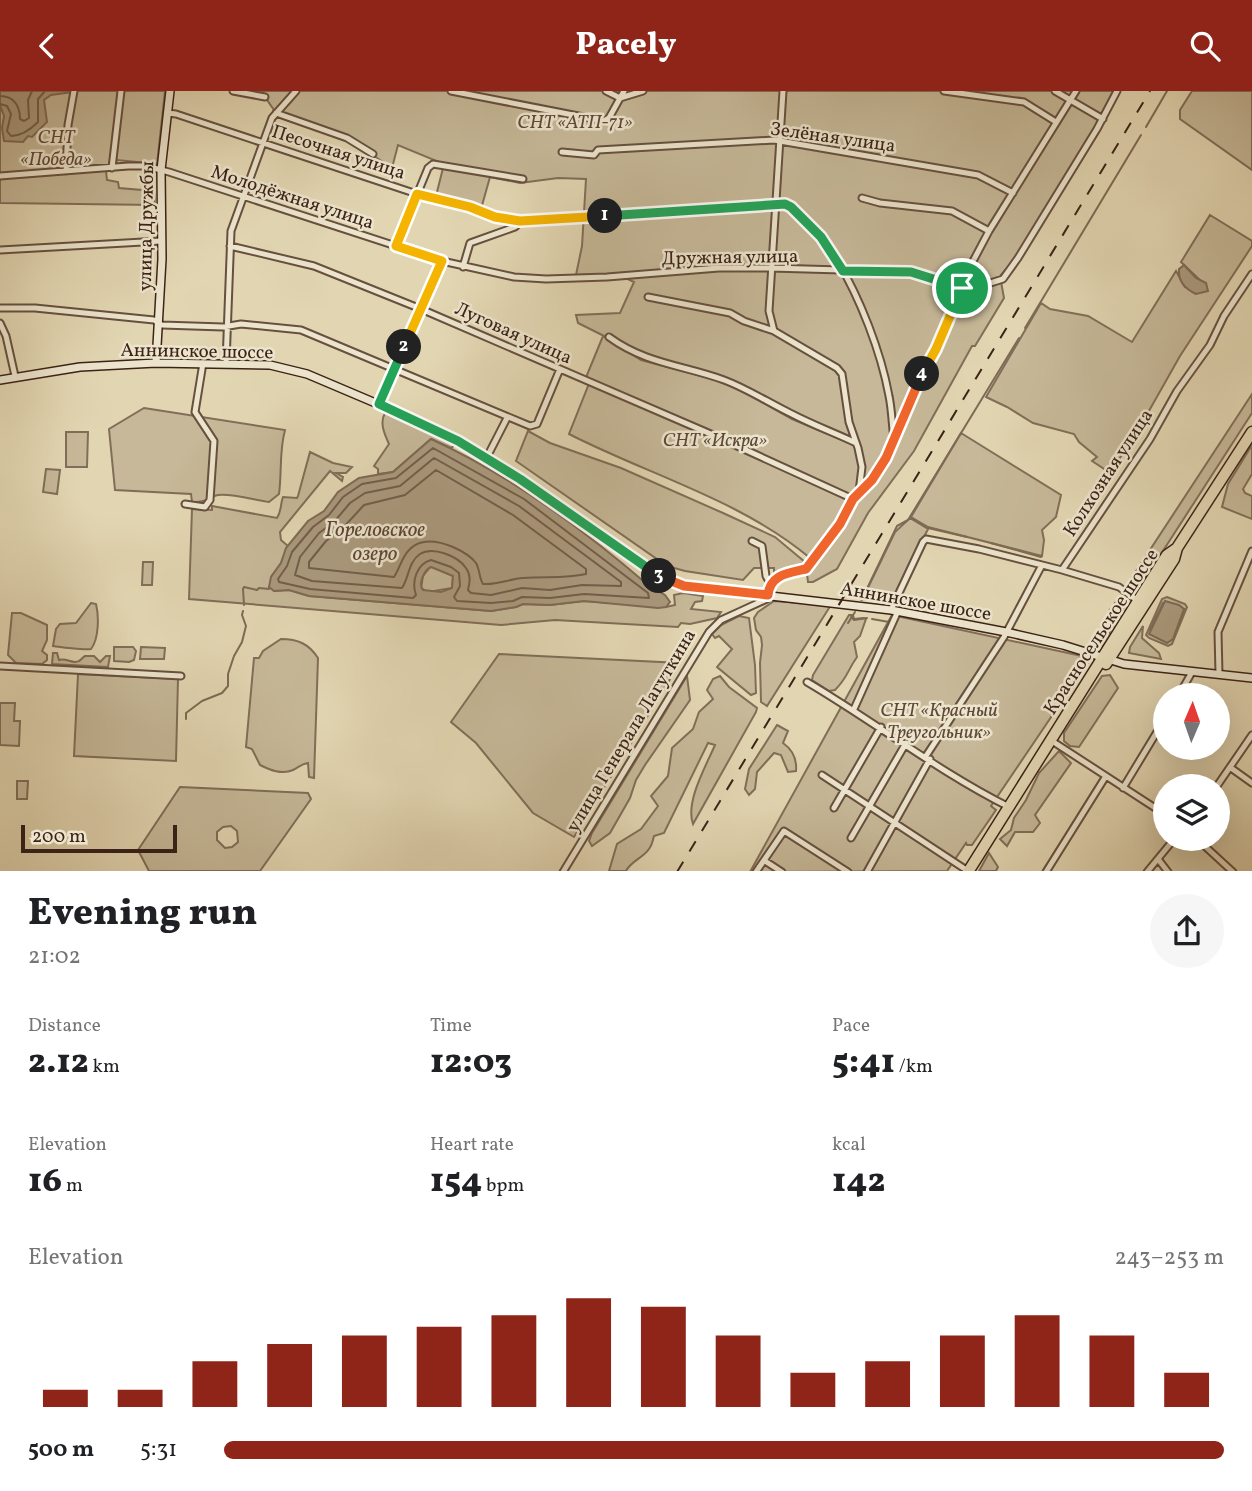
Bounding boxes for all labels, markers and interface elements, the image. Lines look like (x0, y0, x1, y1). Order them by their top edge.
text: Pacely (575, 24, 677, 68)
icon: back (28, 27, 66, 65)
icon: search (1186, 27, 1224, 65)
park label: СНТ «АТП-71» (517, 110, 633, 136)
street label: Зелёная улица (768, 116, 897, 160)
street label: Песочная улица (268, 119, 408, 187)
park label: СНТ «Победа» (20, 125, 92, 173)
street label: Молодёжная улица (208, 159, 377, 237)
street label: улица Дружбы (133, 161, 161, 291)
pin: 1 (588, 199, 622, 233)
text: 1 (601, 202, 608, 228)
street label: Дружная улица (661, 244, 799, 272)
pin (932, 258, 992, 318)
icon: arrive (943, 269, 981, 307)
street label: Луговая улица (450, 296, 576, 371)
pin: 2 (386, 329, 422, 365)
text: 2 (399, 333, 408, 359)
street label: Аннинское шоссе (120, 338, 274, 366)
pin: 4 (904, 357, 940, 391)
text: 4 (916, 360, 927, 386)
street label: Колхозная улица (1058, 404, 1160, 542)
park label: СНТ «Искра» (663, 428, 767, 454)
water label: Гореловское озеро (325, 516, 425, 569)
street label: Красносельское шоссе (1038, 544, 1165, 720)
pin: 3 (642, 559, 676, 594)
text: 3 (654, 562, 663, 588)
street label: Аннинское шоссе (838, 576, 993, 628)
street label: улица Генерала Лагуткина (561, 625, 703, 838)
north arrow (1153, 683, 1230, 759)
map controls (1153, 683, 1230, 851)
park label: СНТ «Красный Треугольник» (880, 698, 998, 746)
button: layers (1153, 774, 1230, 851)
scale bar (21, 823, 177, 854)
text: 200 m (32, 824, 86, 850)
text: Evening run (28, 888, 258, 941)
button: share (1150, 894, 1224, 968)
text: 21:02 (28, 941, 81, 973)
text: Distance (28, 1013, 101, 1039)
text: Time (430, 1013, 472, 1039)
text: Pace (832, 1013, 870, 1039)
text: 2.12 (28, 1039, 89, 1087)
text: 12:03 (430, 1039, 512, 1087)
text: 5:41 (832, 1039, 895, 1087)
text: km (89, 1054, 120, 1080)
text: /km (895, 1054, 933, 1080)
text: Elevation (28, 1132, 107, 1158)
text: Heart rate (430, 1132, 514, 1158)
text: kcal (832, 1132, 866, 1158)
text: 16 (28, 1158, 62, 1206)
text: 154 (430, 1158, 482, 1206)
text: 142 (832, 1158, 885, 1206)
text: m (62, 1173, 83, 1199)
text: bpm (482, 1173, 524, 1199)
text: Elevation (28, 1242, 124, 1274)
text: 243–253 m (1115, 1242, 1224, 1274)
text: 500 m (28, 1434, 94, 1466)
text: 5:31 (140, 1434, 177, 1466)

